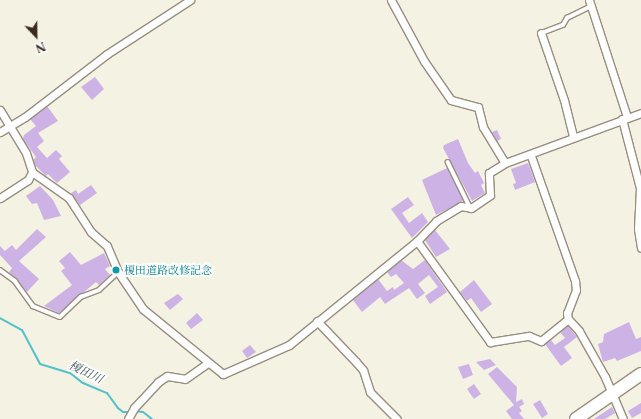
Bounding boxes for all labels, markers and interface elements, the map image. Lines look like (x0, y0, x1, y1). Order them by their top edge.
north arrow (16, 16, 56, 56)
text: N (33, 39, 48, 55)
place label: 榎田道路改修記念 (124, 263, 212, 277)
marker: 榎田道路改修記念 (111, 265, 121, 275)
water label: 榎田川 (67, 358, 105, 386)

